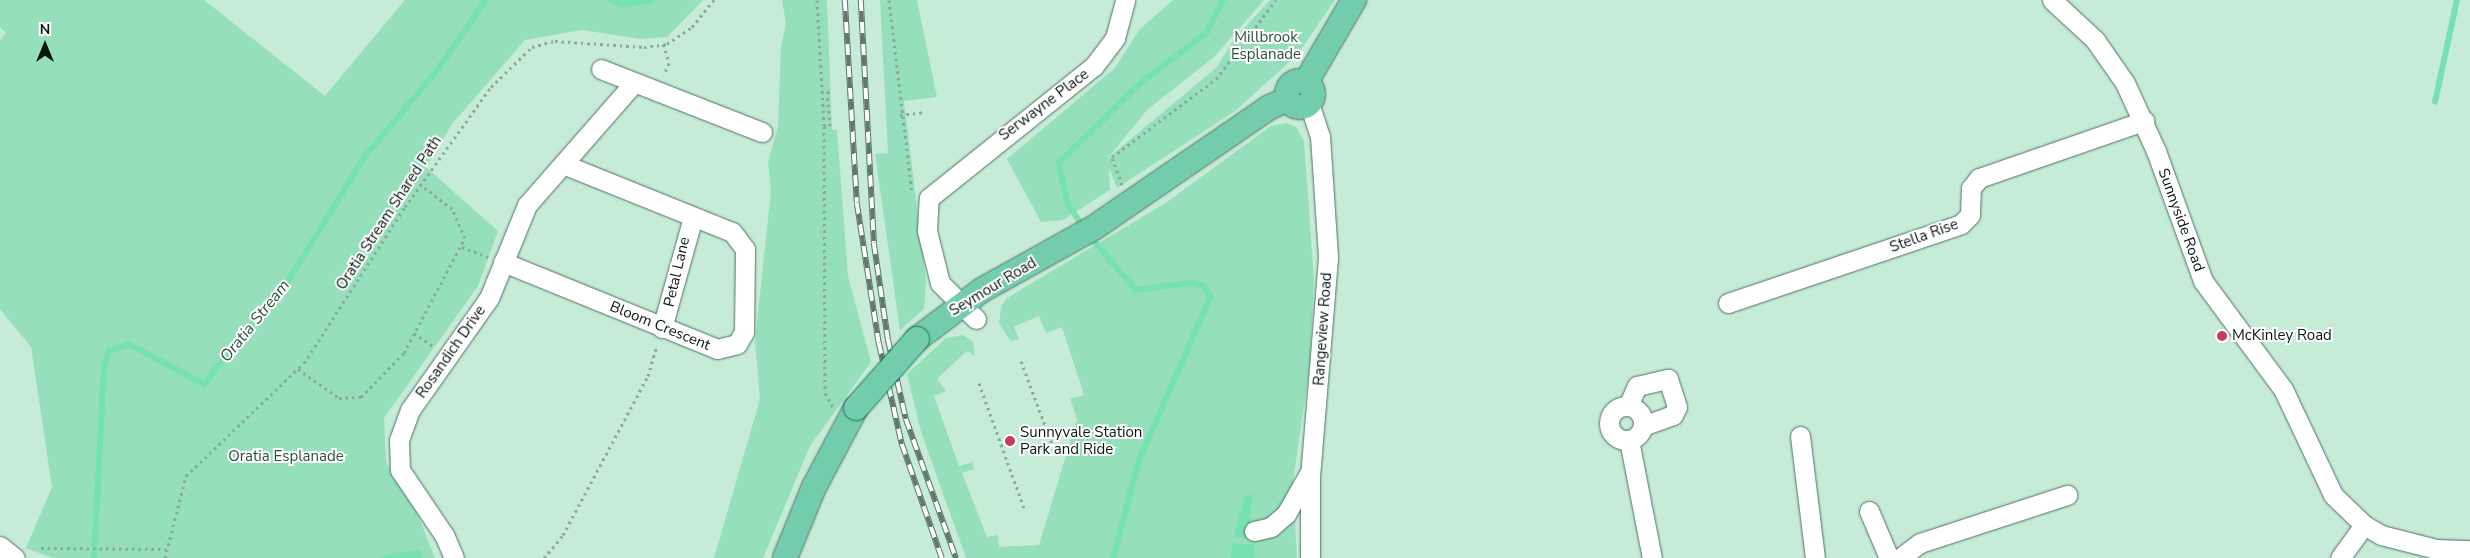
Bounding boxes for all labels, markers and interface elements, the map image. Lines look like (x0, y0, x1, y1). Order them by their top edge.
north arrow (20, 20, 70, 70)
text: N (40, 20, 50, 39)
park label: Millbrook Esplanade (1231, 28, 1301, 63)
street label: Serwayne Place (995, 65, 1093, 145)
street label: Oratia Stream Shared Path (332, 133, 446, 293)
street label: Sunnyside Road (2154, 166, 2208, 274)
street label: Stella Rise (1887, 215, 1961, 257)
street label: Petal Lane (660, 235, 694, 309)
street label: Seymour Road (946, 254, 1040, 320)
street label: Rangeview Road (1310, 272, 1336, 386)
water label: Oratia Stream (216, 276, 294, 366)
street label: Bloom Crescent (607, 298, 713, 354)
street label: Rosandich Drive (412, 302, 490, 402)
place label: McKinley Road (2232, 327, 2332, 345)
marker: McKinley Road (2216, 330, 2228, 342)
place label: Sunnyvale Station Park and Ride (1020, 423, 1142, 458)
marker: Sunnyvale Station Park and Ride (1004, 435, 1016, 447)
park label: Oratia Esplanade (228, 448, 344, 466)

